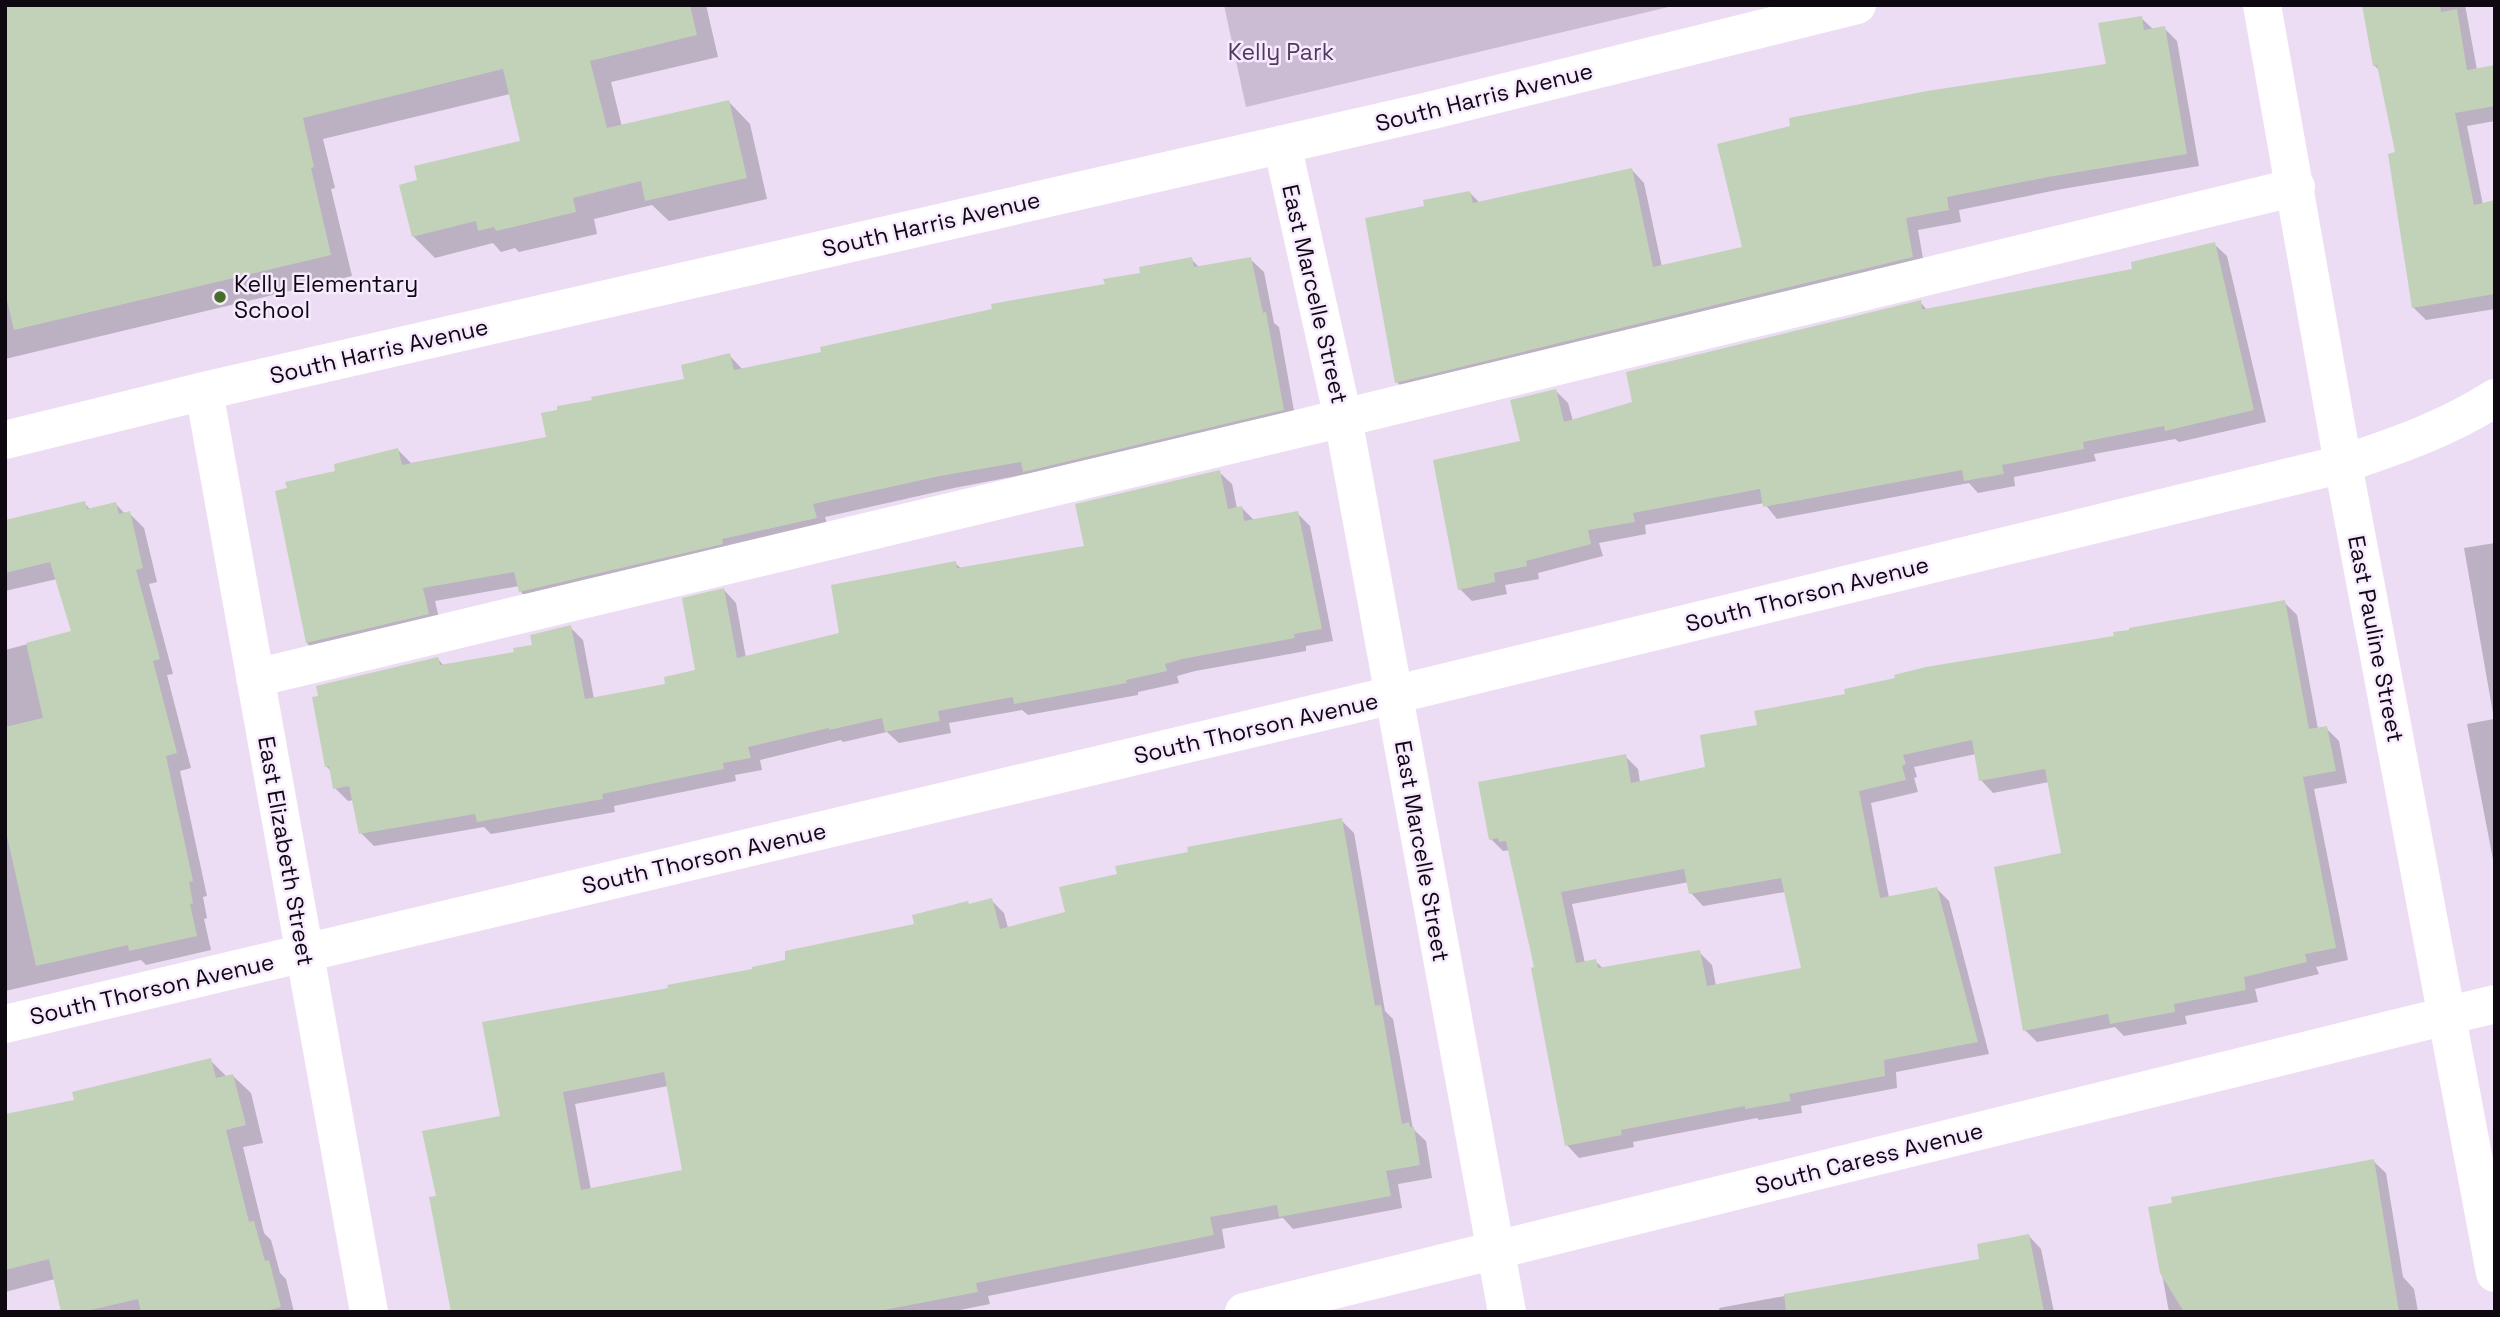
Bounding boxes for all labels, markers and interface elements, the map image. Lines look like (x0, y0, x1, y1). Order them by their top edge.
park label: Kelly Park (1228, 37, 1334, 67)
street label: South Harris Avenue (1372, 55, 1596, 139)
street label: East Marcelle Street (1275, 181, 1355, 407)
street label: South Harris Avenue (819, 184, 1043, 264)
place label: Kelly Elementary School (234, 269, 418, 325)
marker: Kelly Elementary School (212, 289, 228, 305)
street label: South Harris Avenue (267, 311, 491, 391)
street label: East Pauline Street (2341, 533, 2411, 745)
street label: South Thorson Avenue (1682, 549, 1932, 639)
street label: South Thorson Avenue (1131, 685, 1381, 771)
street label: East Elizabeth Street (251, 734, 321, 968)
street label: East Marcelle Street (1388, 738, 1456, 964)
street label: South Thorson Avenue (579, 815, 829, 901)
street label: South Thorson Avenue (27, 946, 277, 1032)
street label: South Caress Avenue (1752, 1115, 1986, 1201)

